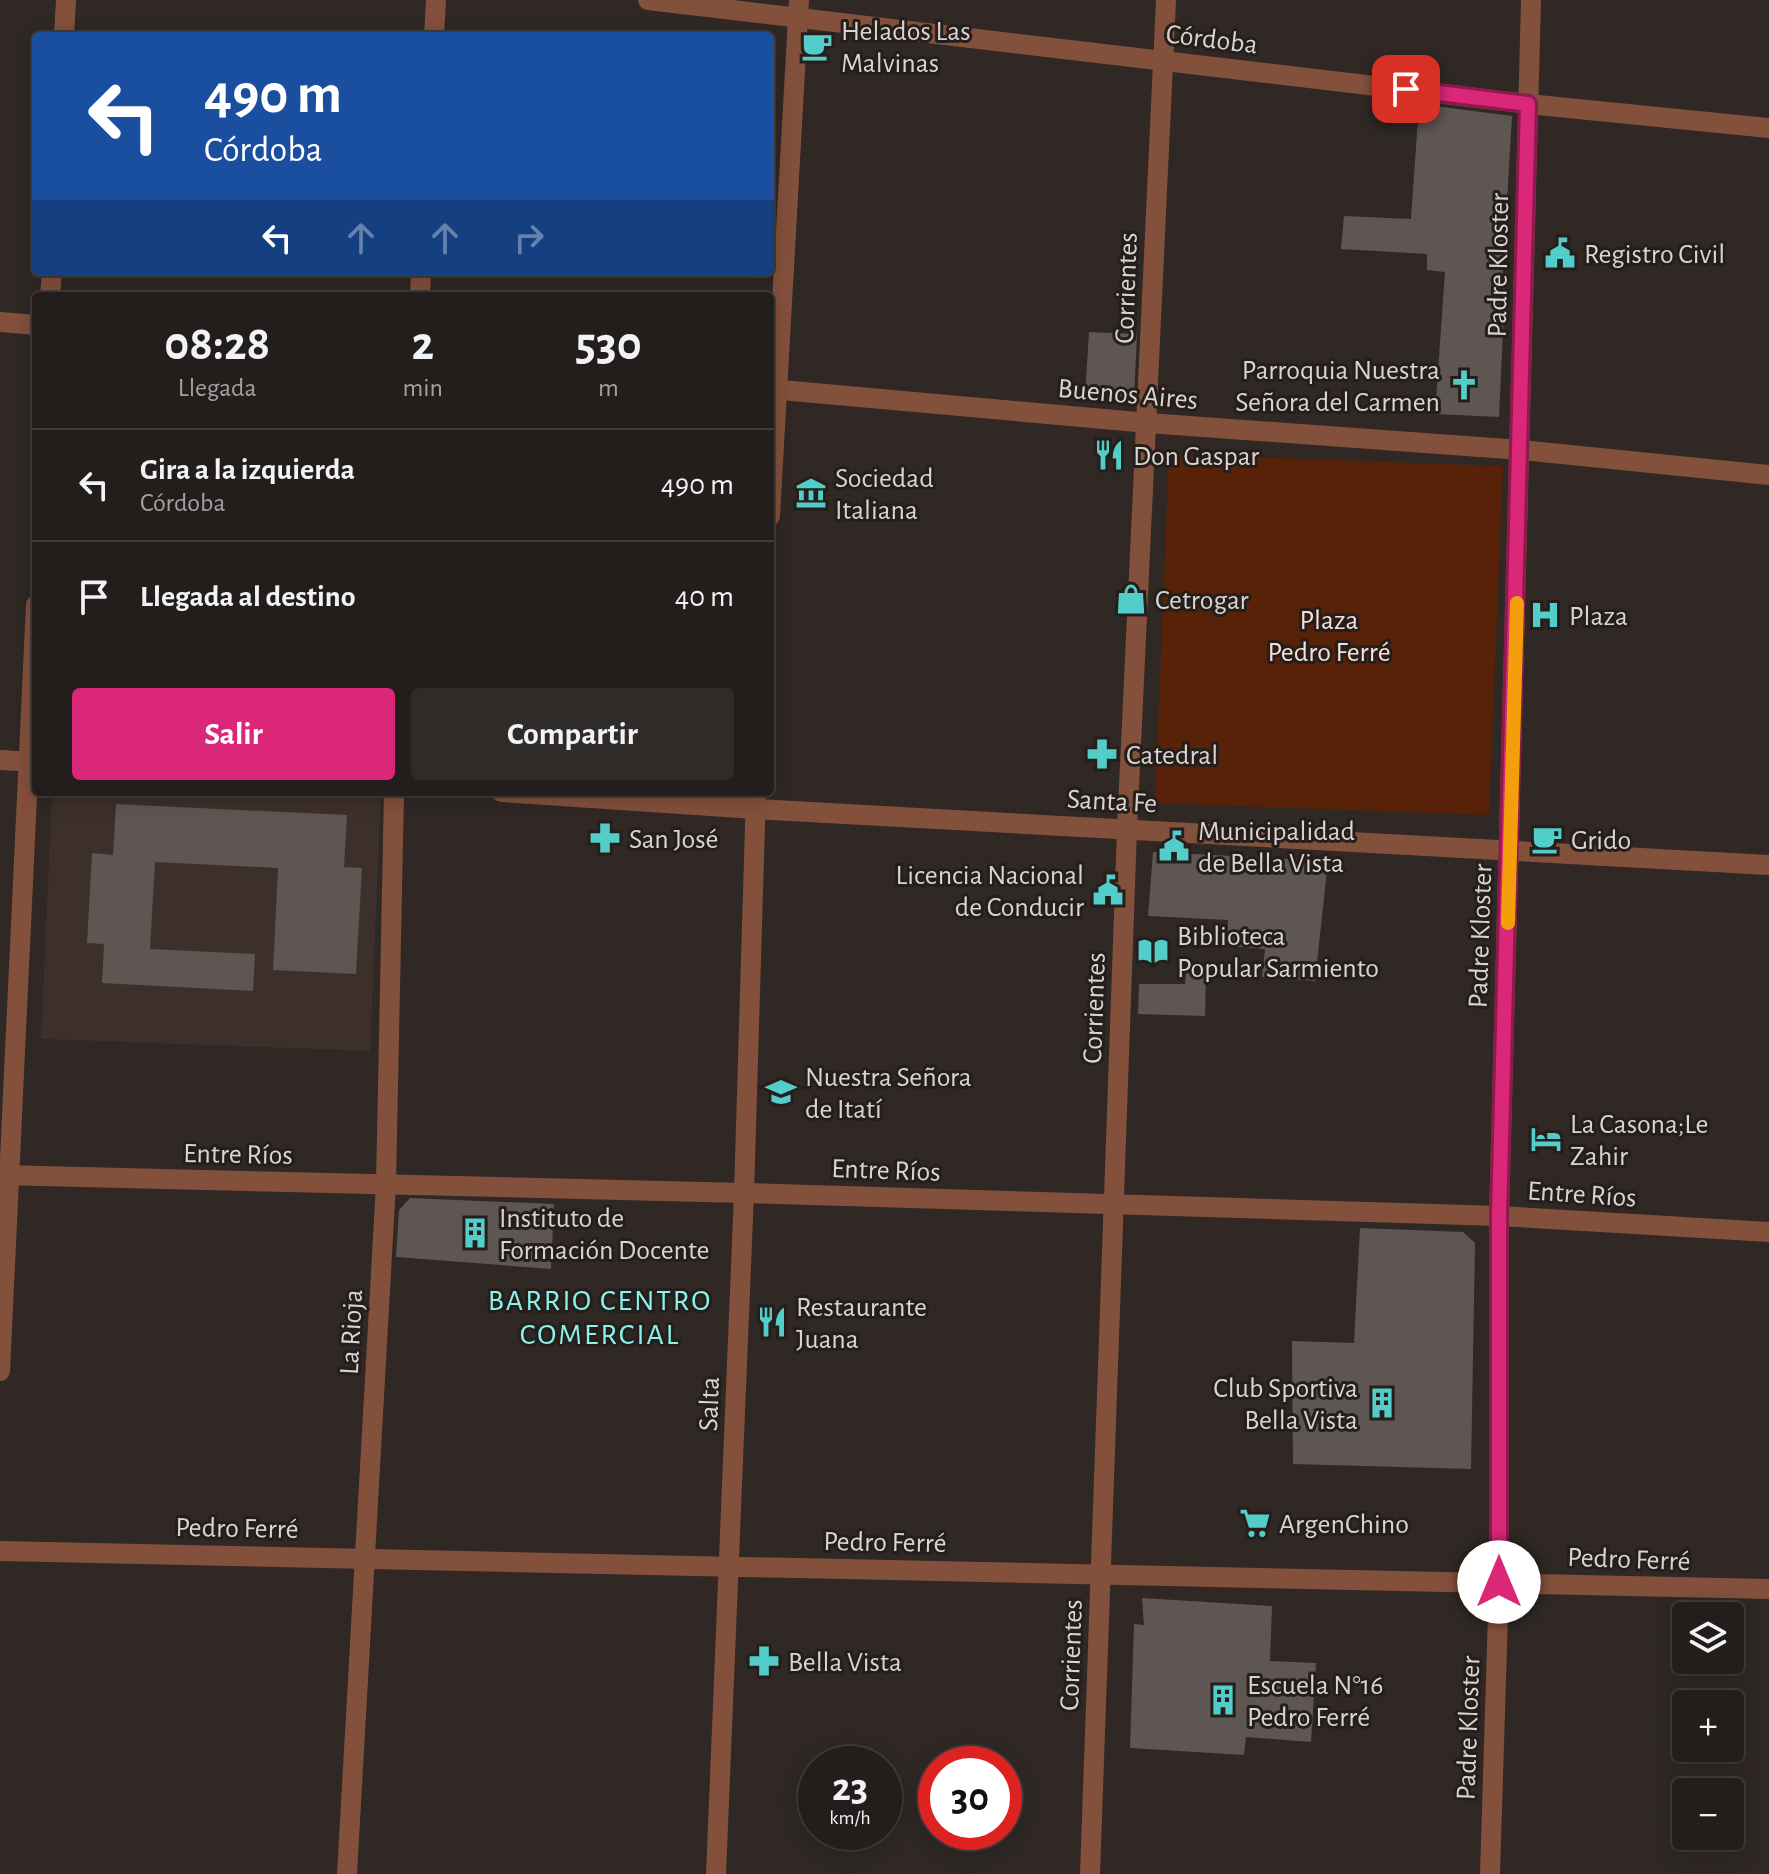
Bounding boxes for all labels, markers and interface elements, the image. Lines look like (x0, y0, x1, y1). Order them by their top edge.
place label: Helados Las Malvinas (841, 18, 971, 78)
street label: Córdoba (1164, 20, 1259, 59)
cafe icon: Helados Las Malvinas (800, 29, 834, 63)
pin (1372, 55, 1440, 123)
icon: left (72, 64, 176, 168)
text: 490 m (204, 67, 342, 123)
icon: arrive (1384, 67, 1428, 111)
text: Córdoba (204, 132, 322, 168)
street label: Padre Kloster (1484, 192, 1514, 338)
icon: left (255, 216, 299, 260)
icon: ahead (339, 216, 383, 260)
icon: ahead (423, 216, 467, 260)
icon: right (507, 216, 551, 260)
street label: Corrientes (1111, 232, 1143, 344)
public building icon: Registro Civil (1543, 236, 1577, 270)
place label: Registro Civil (1584, 241, 1725, 269)
text: 08:28 (164, 321, 270, 369)
text: 2 (411, 321, 434, 369)
text: 530 (575, 321, 642, 369)
place label: Parroquia Nuestra Señora del Carmen (1235, 357, 1440, 417)
church icon: Parroquia Nuestra Señora del Carmen (1447, 368, 1481, 402)
text: Llegada (178, 375, 257, 401)
text: min (402, 375, 443, 401)
text: m (598, 375, 619, 401)
street label: Buenos Aires (1057, 375, 1199, 415)
restaurant icon: Don Gaspar (1092, 438, 1126, 472)
place label: Don Gaspar (1133, 443, 1259, 471)
text: Gira a la izquierda (140, 455, 355, 485)
icon: left (72, 463, 116, 507)
place label: Sociedad Italiana (835, 465, 934, 525)
text: 490 m (661, 470, 734, 500)
museum icon: Sociedad Italiana (794, 476, 828, 510)
text: Córdoba (140, 490, 226, 516)
icon: arrive (72, 575, 116, 619)
text: Llegada al destino (140, 582, 356, 612)
text: 40 m (675, 582, 734, 612)
shop icon: Cetrogar (1114, 582, 1148, 616)
place label: Cetrogar (1155, 587, 1249, 615)
hospital icon: Plaza (1528, 598, 1562, 632)
place label: Plaza (1569, 603, 1628, 631)
park label: Plaza Pedro Ferré (1267, 607, 1391, 667)
button: Salir (72, 688, 395, 780)
button: Compartir (411, 688, 734, 780)
pharmacy icon: Catedral (1085, 737, 1119, 771)
place label: Catedral (1126, 742, 1218, 770)
street label: Santa Fe (1066, 786, 1158, 818)
place label: Municipalidad de Bella Vista (1198, 818, 1355, 878)
pharmacy icon: San José (588, 821, 622, 855)
cafe icon: Grido (1530, 822, 1564, 856)
place label: San José (629, 826, 719, 854)
place label: Grido (1571, 827, 1631, 855)
public building icon: Municipalidad de Bella Vista (1157, 829, 1191, 863)
place label: Licencia Nacional de Conducir (896, 862, 1084, 922)
street label: Padre Kloster (1464, 863, 1498, 1009)
public building icon: Licencia Nacional de Conducir (1091, 873, 1125, 907)
place label: Biblioteca Popular Sarmiento (1177, 923, 1379, 983)
library icon: Biblioteca Popular Sarmiento (1136, 934, 1170, 968)
street label: Corrientes (1079, 952, 1111, 1064)
place label: Nuestra Señora de Itatí (805, 1064, 972, 1124)
school or university icon: Nuestra Señora de Itatí (764, 1075, 798, 1109)
place label: La Casona;Le Zahir (1570, 1111, 1709, 1171)
hotel icon: La Casona;Le Zahir (1529, 1122, 1563, 1156)
street label: Entre Ríos (183, 1140, 293, 1170)
street label: Entre Ríos (831, 1155, 941, 1187)
street label: Entre Ríos (1526, 1177, 1637, 1213)
place label: Instituto de Formación Docente (499, 1205, 709, 1265)
building icon: Instituto de Formación Docente (458, 1216, 492, 1250)
district label: BARRIO CENTRO COMERCIAL (488, 1286, 712, 1350)
street label: La Rioja (336, 1289, 368, 1376)
place label: Restaurante Juana (796, 1294, 927, 1354)
restaurant icon: Restaurante Juana (755, 1305, 789, 1339)
place label: Club Sportiva Bella Vista (1213, 1375, 1358, 1435)
street label: Salta (695, 1376, 725, 1432)
building icon: Club Sportiva Bella Vista (1365, 1386, 1399, 1420)
supermarket icon: ArgenChino (1238, 1506, 1272, 1540)
place label: ArgenChino (1279, 1511, 1409, 1539)
street label: Pedro Ferré (175, 1514, 299, 1544)
street label: Pedro Ferré (823, 1528, 947, 1558)
position arrow (1457, 1540, 1541, 1624)
street label: Pedro Ferré (1567, 1544, 1691, 1576)
street label: Corrientes (1056, 1599, 1088, 1711)
map controls (1672, 1602, 1744, 1850)
button: layers (1672, 1602, 1744, 1674)
pharmacy icon: Bella Vista (747, 1644, 781, 1678)
place label: Bella Vista (788, 1649, 902, 1677)
street label: Padre Kloster (1452, 1655, 1486, 1801)
place label: Escuela N°16 Pedro Ferré (1247, 1672, 1383, 1732)
building icon: Escuela N°16 Pedro Ferré (1206, 1683, 1240, 1717)
button: + (1672, 1690, 1744, 1762)
speed limit sign: 30 (918, 1746, 1022, 1850)
text: 23 (832, 1768, 868, 1808)
button: − (1672, 1778, 1744, 1850)
text: km/h (829, 1808, 871, 1828)

